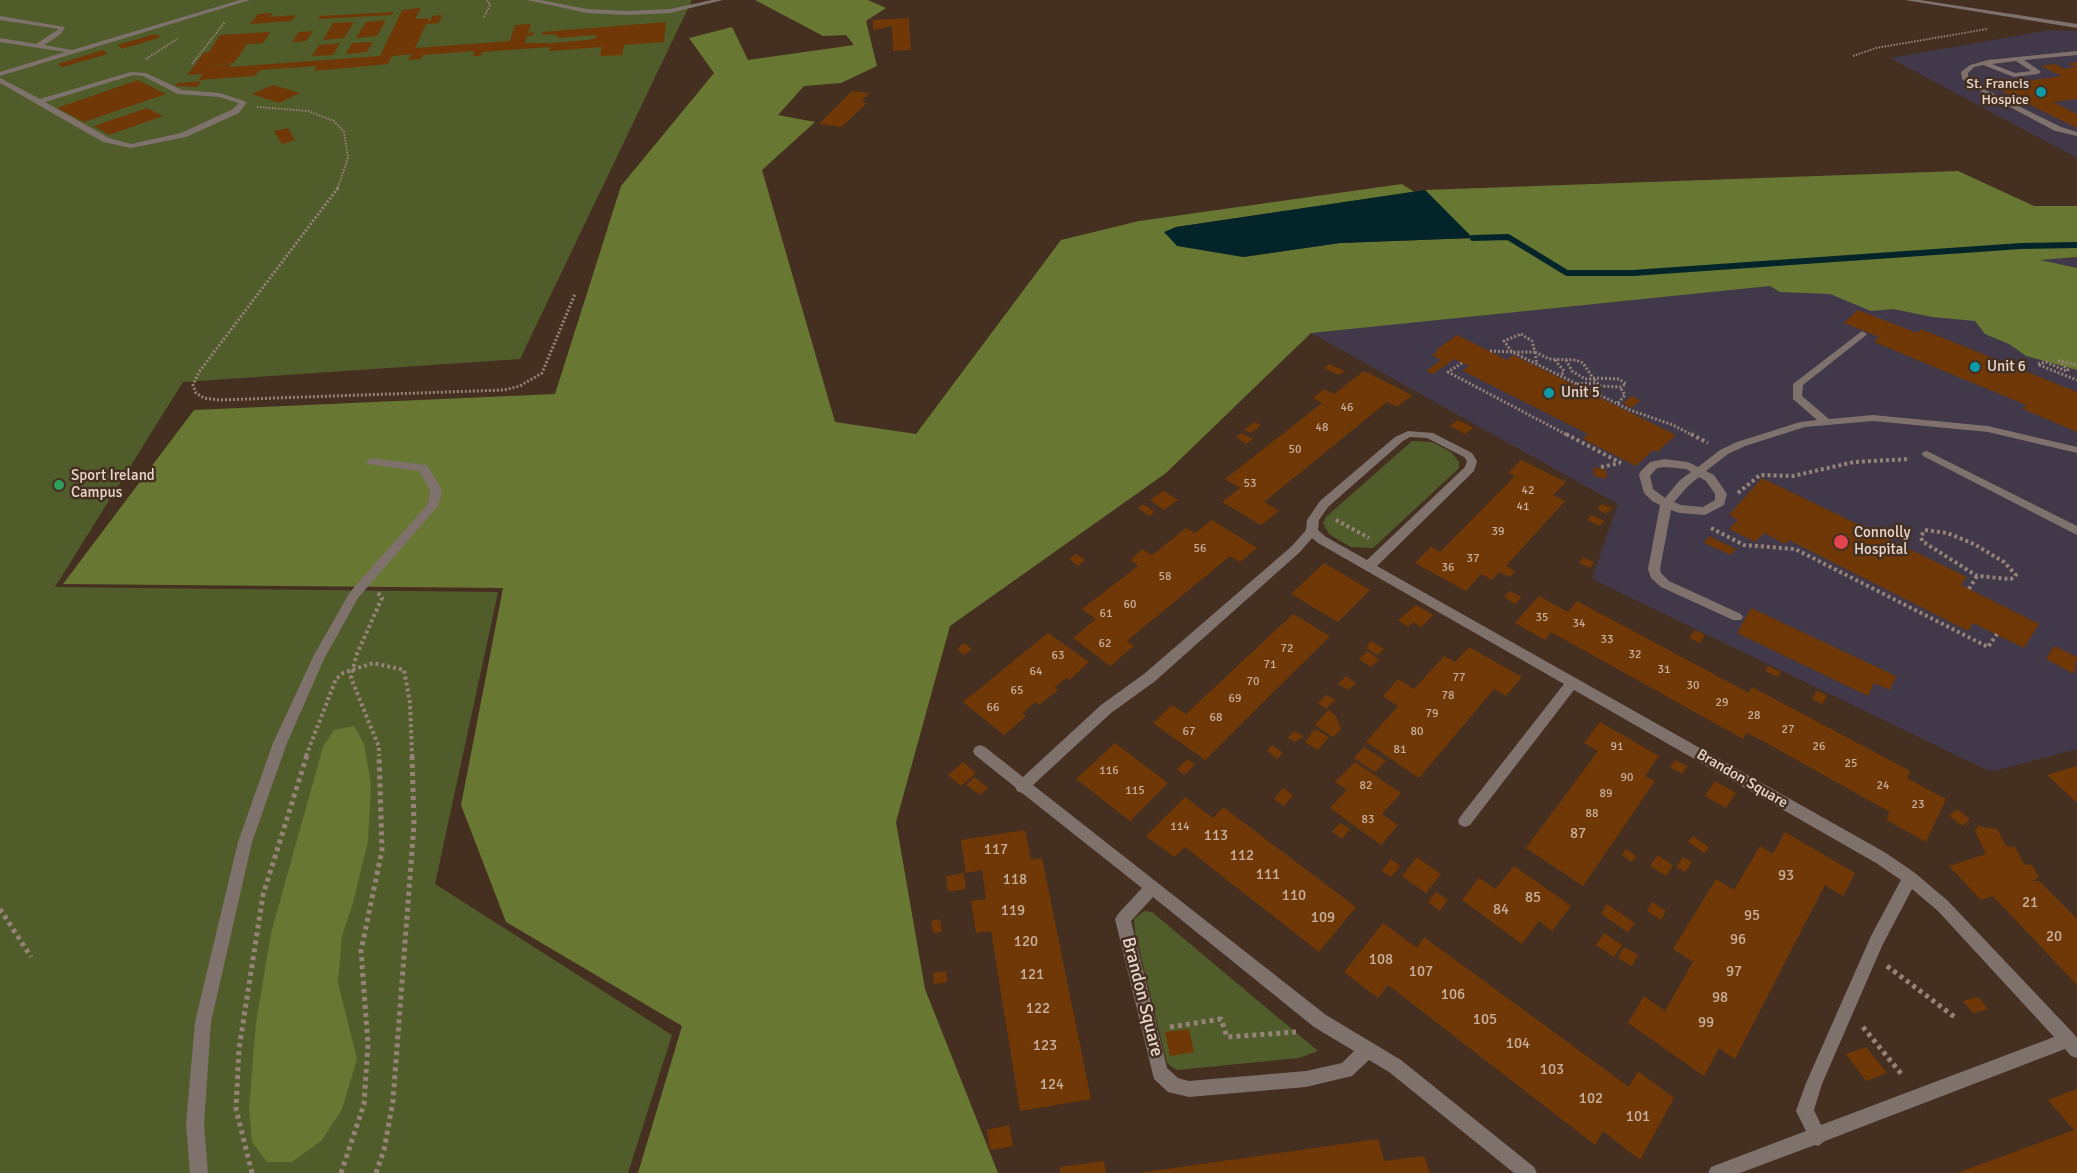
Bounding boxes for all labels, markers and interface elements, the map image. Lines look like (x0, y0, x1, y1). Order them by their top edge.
place label: St. Francis Hospice (1966, 76, 2029, 108)
marker: St. Francis Hospice (2034, 85, 2048, 99)
place label: Unit 6 (1987, 358, 2026, 376)
marker: Unit 6 (1968, 360, 1982, 374)
place label: Unit 5 (1561, 384, 1600, 402)
marker: Unit 5 (1542, 386, 1556, 400)
house number: 46 (1341, 401, 1353, 415)
house number: 48 (1316, 421, 1328, 435)
house number: 50 (1289, 443, 1301, 457)
place label: Sport Ireland Campus (71, 467, 155, 502)
house number: 53 (1244, 477, 1256, 491)
marker: Sport Ireland Campus (52, 478, 66, 492)
house number: 42 (1522, 484, 1534, 498)
house number: 41 (1517, 500, 1529, 514)
place label: Connolly Hospital (1854, 524, 1910, 559)
house number: 39 (1492, 525, 1504, 539)
marker: Connolly Hospital (1832, 533, 1850, 551)
house number: 56 (1194, 542, 1206, 556)
house number: 37 (1467, 552, 1479, 566)
house number: 36 (1442, 561, 1454, 575)
house number: 58 (1159, 570, 1171, 584)
house number: 60 (1124, 598, 1136, 612)
house number: 61 (1100, 607, 1112, 621)
house number: 35 (1536, 611, 1548, 625)
house number: 34 (1573, 617, 1585, 631)
house number: 33 (1601, 633, 1613, 647)
house number: 62 (1099, 637, 1111, 651)
house number: 72 (1281, 642, 1293, 656)
house number: 32 (1629, 648, 1641, 662)
house number: 63 (1052, 649, 1064, 663)
house number: 71 (1264, 658, 1276, 672)
house number: 31 (1658, 663, 1670, 677)
house number: 64 (1030, 665, 1042, 679)
house number: 77 (1453, 671, 1465, 685)
house number: 70 (1247, 675, 1259, 689)
house number: 30 (1687, 679, 1699, 693)
house number: 65 (1011, 684, 1023, 698)
house number: 78 (1442, 689, 1454, 703)
house number: 69 (1229, 692, 1241, 706)
house number: 29 (1716, 696, 1728, 710)
house number: 66 (987, 701, 999, 715)
house number: 79 (1426, 707, 1438, 721)
house number: 28 (1748, 709, 1760, 723)
house number: 68 (1210, 711, 1222, 725)
house number: 27 (1782, 723, 1794, 737)
house number: 67 (1183, 725, 1195, 739)
house number: 80 (1411, 725, 1423, 739)
house number: 91 (1611, 740, 1623, 754)
house number: 26 (1813, 740, 1825, 754)
house number: 81 (1394, 743, 1406, 757)
street label: Brandon Square (1693, 746, 1791, 812)
house number: 25 (1845, 757, 1857, 771)
house number: 116 (1099, 764, 1119, 778)
house number: 90 (1621, 771, 1633, 785)
house number: 82 (1360, 779, 1372, 793)
house number: 24 (1877, 779, 1889, 793)
house number: 115 (1125, 784, 1145, 798)
house number: 89 (1600, 787, 1612, 801)
house number: 23 (1912, 798, 1924, 812)
house number: 88 (1586, 807, 1598, 821)
house number: 83 (1362, 813, 1374, 827)
house number: 114 (1170, 820, 1190, 834)
house number: 87 (1570, 825, 1586, 843)
house number: 113 (1204, 827, 1228, 845)
house number: 117 (984, 841, 1008, 859)
house number: 112 (1230, 847, 1254, 865)
house number: 111 (1256, 866, 1280, 884)
house number: 93 (1778, 867, 1794, 885)
house number: 118 (1003, 871, 1027, 889)
house number: 110 (1282, 887, 1306, 905)
house number: 85 (1525, 889, 1541, 907)
house number: 21 (2022, 894, 2038, 912)
house number: 84 (1493, 901, 1509, 919)
house number: 119 (1001, 902, 1025, 920)
house number: 95 (1744, 907, 1760, 925)
house number: 109 (1311, 909, 1335, 927)
house number: 20 (2046, 928, 2062, 946)
house number: 96 (1730, 931, 1746, 949)
house number: 120 (1014, 933, 1038, 951)
street label: Brandon Square (1117, 935, 1167, 1059)
house number: 108 (1369, 951, 1393, 969)
house number: 107 (1409, 963, 1433, 981)
house number: 97 (1726, 963, 1742, 981)
house number: 121 (1020, 966, 1044, 984)
house number: 106 (1441, 986, 1465, 1004)
house number: 98 (1712, 989, 1728, 1007)
house number: 122 (1026, 1000, 1050, 1018)
house number: 105 (1473, 1011, 1497, 1029)
house number: 99 (1698, 1014, 1714, 1032)
house number: 104 (1506, 1035, 1530, 1053)
house number: 123 (1033, 1037, 1057, 1055)
house number: 103 (1540, 1061, 1564, 1079)
house number: 124 (1040, 1076, 1064, 1094)
house number: 102 (1579, 1090, 1603, 1108)
house number: 101 (1626, 1108, 1650, 1126)

